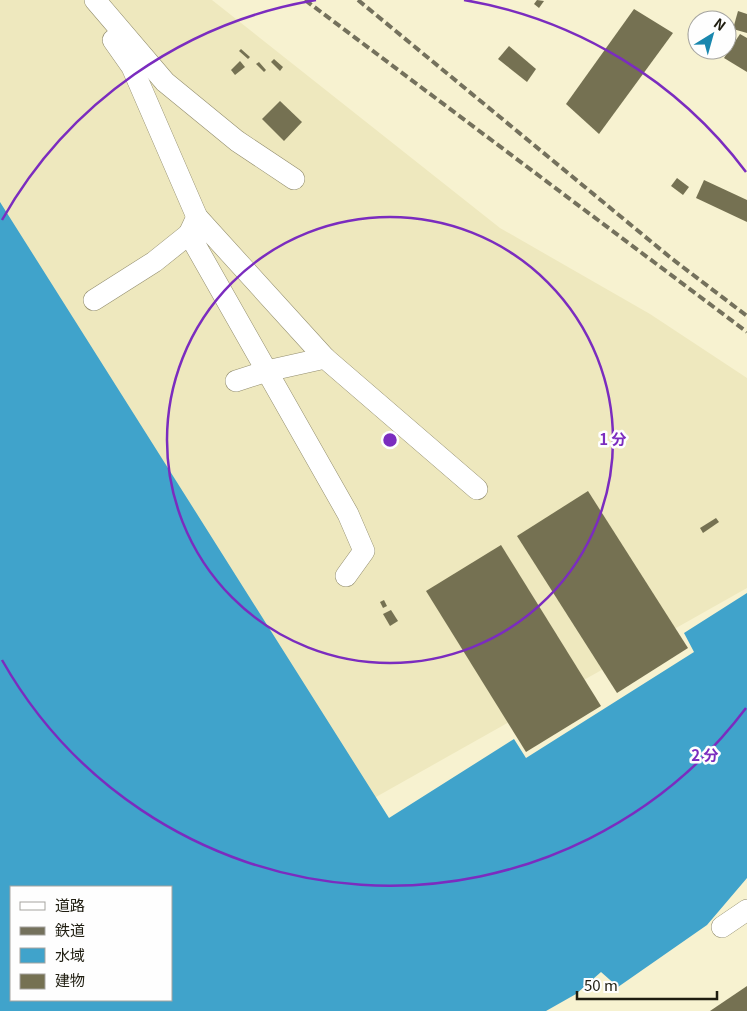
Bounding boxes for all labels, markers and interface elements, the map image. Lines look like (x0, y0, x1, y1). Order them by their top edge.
north arrow (687, 10, 737, 60)
text: N (710, 13, 731, 35)
text: 1 分 (599, 428, 627, 449)
centre of rings (381, 431, 399, 449)
text: 2 分 (691, 744, 719, 765)
legend (10, 886, 172, 1001)
text: 道路 (55, 894, 85, 915)
text: 鉄道 (55, 919, 85, 940)
text: 水域 (55, 944, 85, 965)
scale bar (577, 968, 717, 1000)
text: 建物 (55, 969, 85, 990)
text: 50 m (584, 974, 618, 995)

